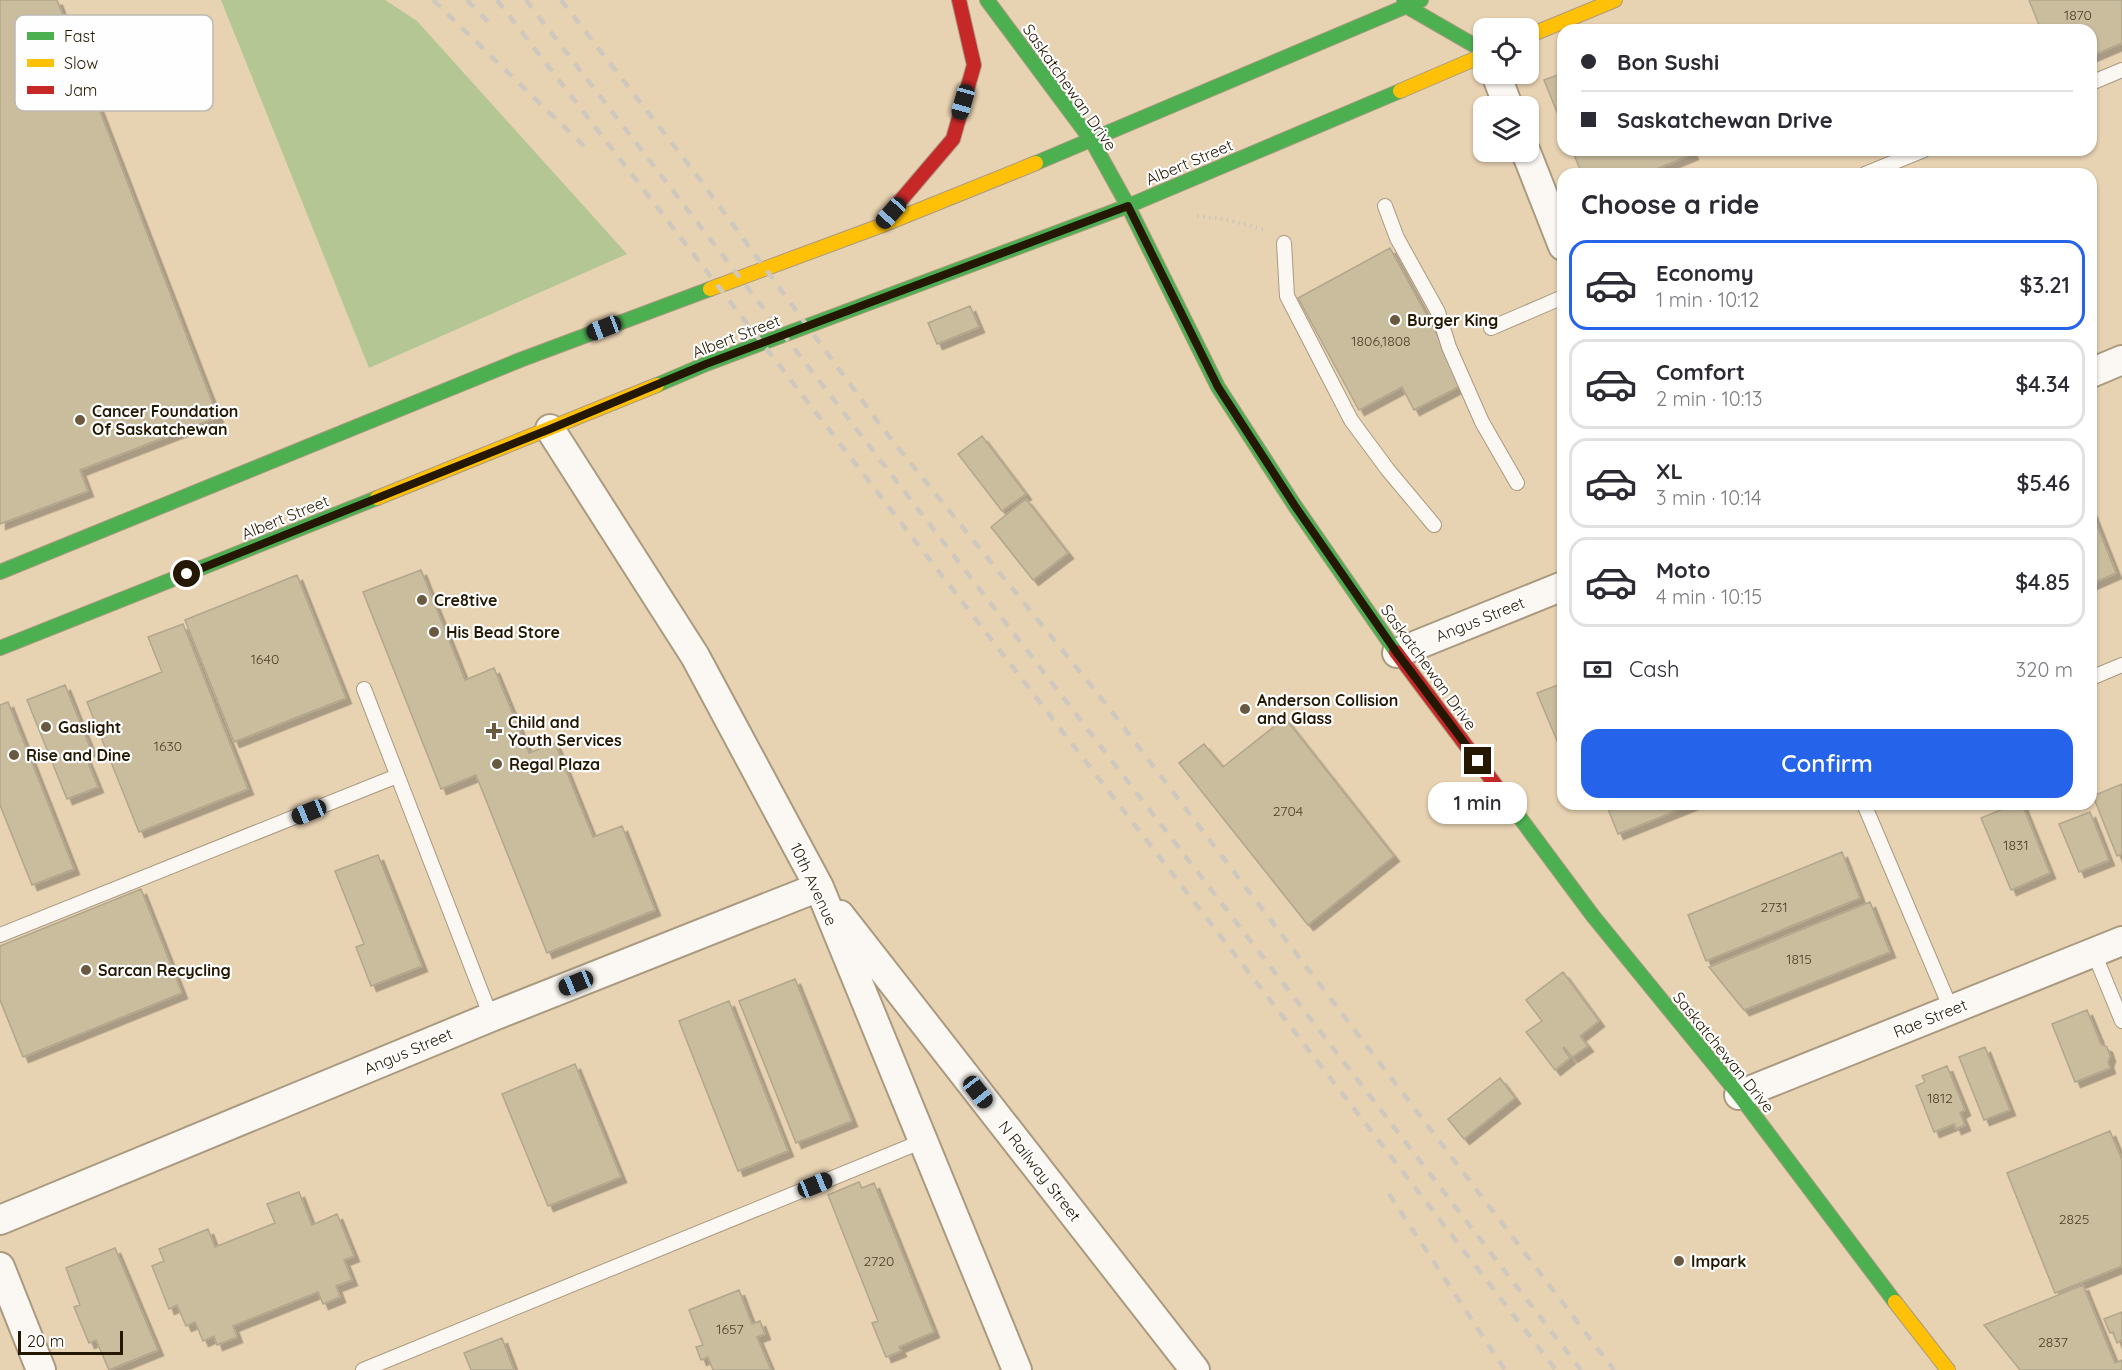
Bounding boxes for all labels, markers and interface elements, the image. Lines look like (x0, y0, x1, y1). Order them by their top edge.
house number: 1870 (2064, 6, 2092, 24)
legend (15, 15, 213, 111)
map controls (1473, 18, 1539, 162)
button: locate (1473, 18, 1539, 84)
street label: Saskatchewan Drive (1019, 20, 1121, 154)
text: Fast (64, 26, 95, 46)
text: Bon Sushi (1617, 48, 1719, 76)
text: Slow (64, 53, 98, 73)
text: Jam (64, 80, 97, 100)
car (949, 82, 977, 122)
button: layers (1473, 96, 1539, 162)
text: Saskatchewan Drive (1617, 106, 1833, 134)
street label: Albert Street (1143, 135, 1235, 189)
text: Choose a ride (1581, 187, 1759, 221)
car (872, 194, 910, 232)
icon: car (1584, 258, 1638, 312)
text: Economy (1656, 259, 1754, 287)
text: $3.21 (2020, 271, 2070, 299)
text: 1 min · 10:12 (1656, 287, 1759, 312)
street label: Albert Street (689, 310, 783, 362)
place label: Burger King (1407, 310, 1498, 330)
car (584, 313, 624, 343)
marker: Burger King (1388, 313, 1402, 327)
house number: 1806,1808 (1351, 332, 1411, 350)
icon: car (1584, 357, 1638, 411)
text: Comfort (1656, 358, 1745, 386)
text: $4.34 (2015, 370, 2070, 398)
text: 2 min · 10:13 (1656, 386, 1762, 411)
place label: Cancer Foundation Of Saskatchewan (92, 401, 238, 439)
marker: Cancer Foundation Of Saskatchewan (73, 413, 87, 427)
icon: car (1584, 456, 1638, 510)
text: XL (1656, 457, 1683, 485)
text: $5.46 (2017, 469, 2070, 497)
text: 3 min · 10:14 (1656, 485, 1762, 510)
street label: Albert Street (238, 490, 332, 544)
icon: car (1584, 555, 1638, 609)
text: Moto (1656, 556, 1710, 584)
route start (173, 560, 200, 587)
text: $4.85 (2015, 568, 2070, 596)
text: 4 min · 10:15 (1656, 584, 1762, 609)
place label: Cre8tive (434, 590, 498, 610)
street label: Angus Street (1433, 592, 1527, 646)
marker: Cre8tive (415, 593, 429, 607)
street label: Saskatchewan Drive (1377, 600, 1481, 734)
place label: His Bead Store (446, 622, 560, 642)
marker: His Bead Store (427, 625, 441, 639)
house number: 1640 (251, 650, 279, 668)
icon: cash (1581, 653, 1614, 686)
text: Cash (1629, 655, 1680, 683)
text: 320 m (2016, 657, 2073, 682)
place label: Anderson Collision and Glass (1257, 690, 1398, 728)
marker: Anderson Collision and Glass (1238, 702, 1252, 716)
place label: Child and Youth Services (508, 712, 622, 750)
place label: Gaslight (58, 717, 121, 737)
marker: Gaslight (39, 720, 53, 734)
marker: Child and Youth Services (485, 722, 503, 740)
button: Confirm (1581, 729, 2073, 798)
house number: 1630 (154, 737, 182, 755)
place label: Rise and Dine (26, 745, 131, 765)
route end (1464, 747, 1491, 774)
marker: Rise and Dine (7, 748, 21, 762)
place label: Regal Plaza (509, 754, 600, 774)
marker: Regal Plaza (490, 757, 504, 771)
callout: 1 min (1428, 782, 1528, 824)
text: 1 min (1454, 790, 1501, 815)
car (289, 797, 329, 827)
house number: 2704 (1273, 802, 1303, 820)
house number: 1831 (2003, 836, 2029, 854)
street label: 10th Avenue (786, 839, 842, 929)
house number: 2731 (1760, 898, 1788, 916)
house number: 1815 (1786, 950, 1812, 968)
place label: Sarcan Recycling (98, 960, 231, 980)
marker: Sarcan Recycling (79, 963, 93, 977)
car (556, 968, 596, 998)
street label: Saskatchewan Drive (1669, 987, 1779, 1117)
street label: Rae Street (1890, 994, 1970, 1042)
street label: Angus Street (361, 1023, 455, 1079)
car (960, 1072, 996, 1112)
house number: 1812 (1927, 1089, 1953, 1107)
street label: N Railway Street (994, 1117, 1086, 1225)
car (795, 1170, 835, 1200)
house number: 2825 (2059, 1210, 2089, 1228)
place label: Impark (1691, 1251, 1746, 1271)
house number: 2720 (864, 1252, 894, 1270)
marker: Impark (1672, 1254, 1686, 1268)
house number: 1657 (716, 1320, 744, 1338)
scale bar (18, 1328, 123, 1356)
text: 20 m (27, 1331, 64, 1351)
house number: 2837 (2038, 1333, 2068, 1351)

